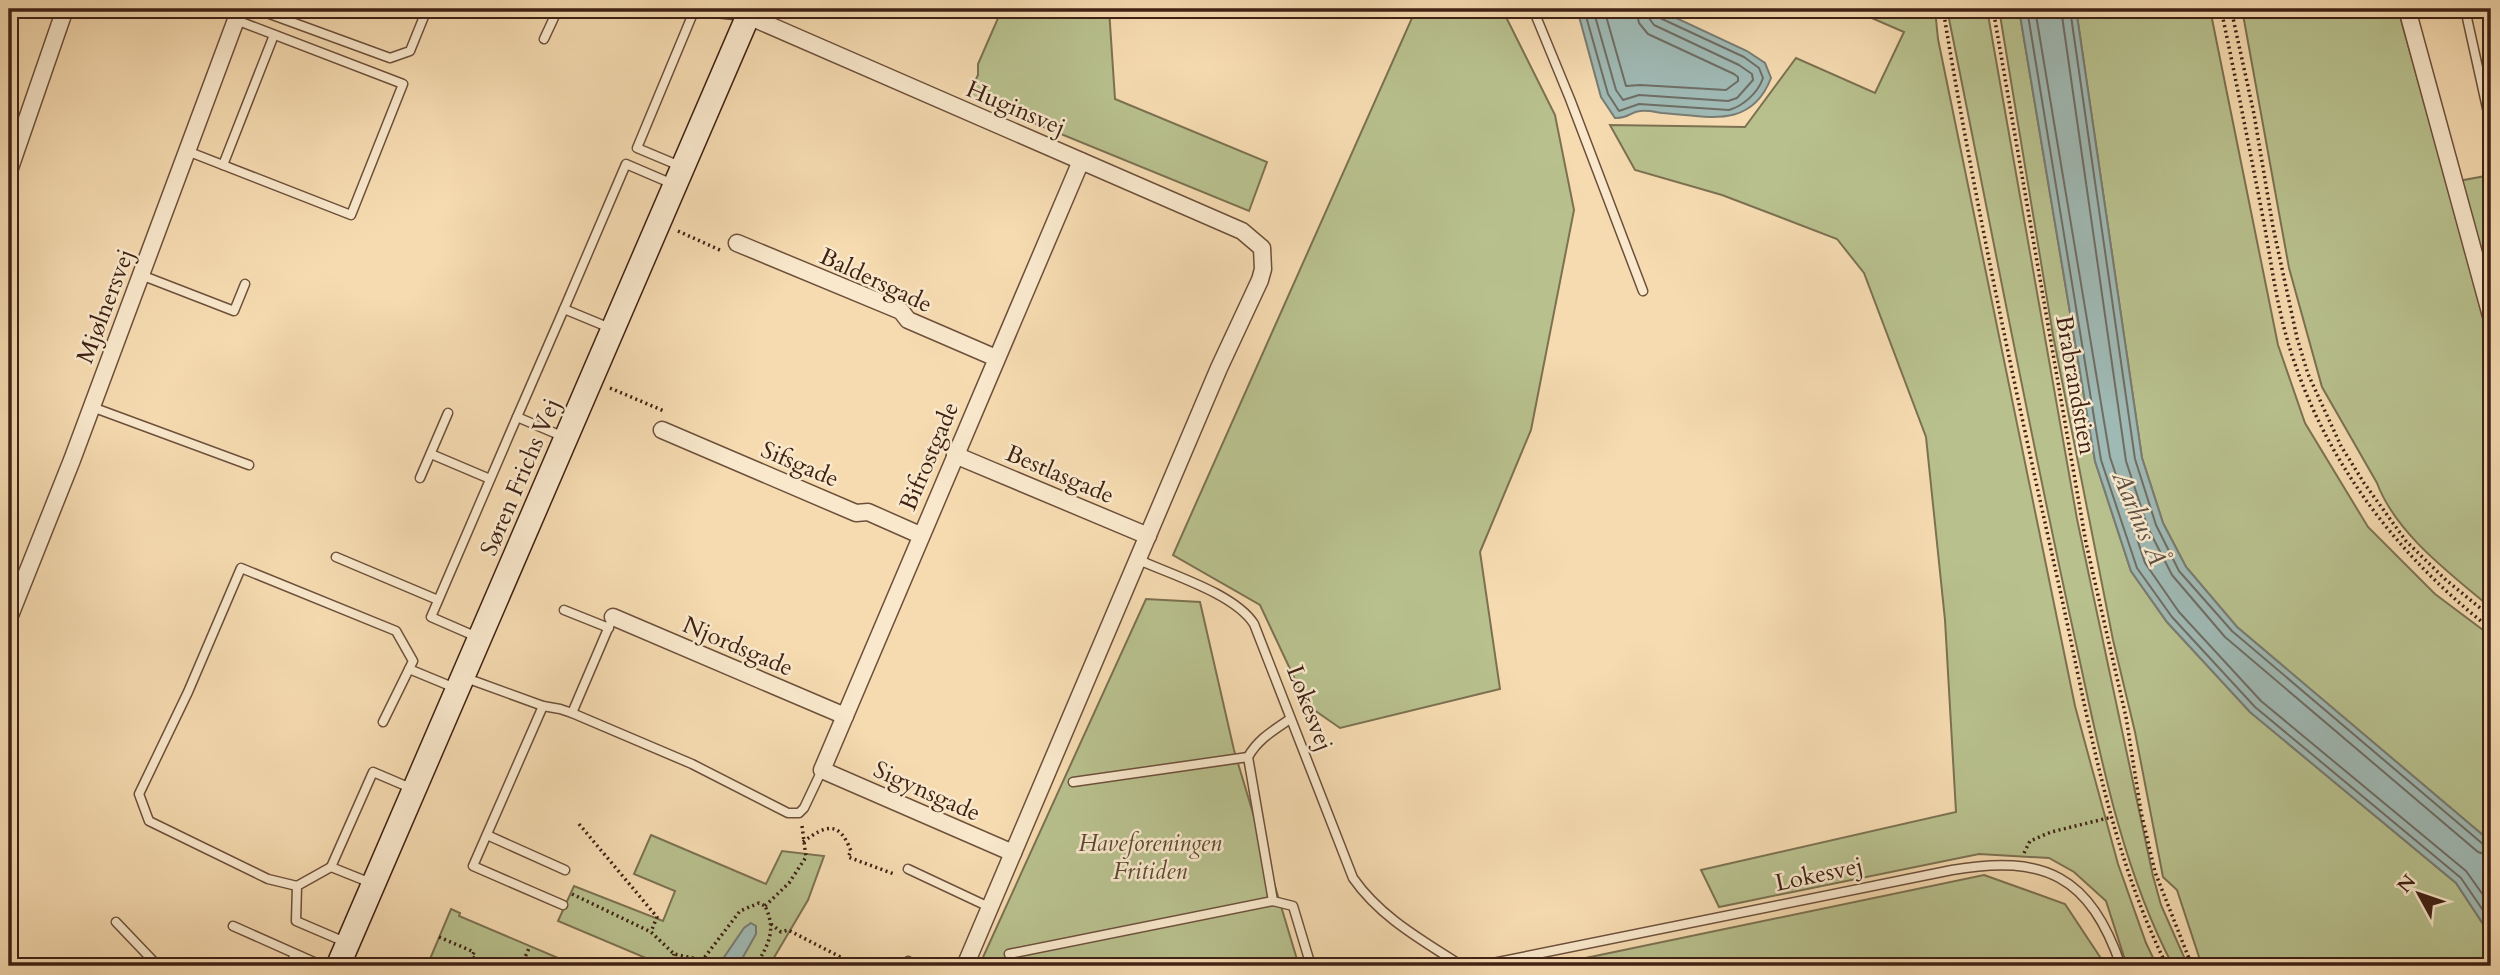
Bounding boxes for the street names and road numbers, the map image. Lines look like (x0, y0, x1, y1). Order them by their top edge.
street label: Huginsvej (961, 73, 1071, 144)
street label: Baldersgade (814, 240, 937, 321)
street label: Mjølnersvej (69, 244, 142, 368)
street label: Brabrandstien (2047, 313, 2104, 458)
street label: Søren Frichs Vej (472, 393, 569, 561)
street label: Bifrostgade (892, 397, 967, 516)
street label: Sifsgade (756, 433, 844, 496)
street label: Bestlasgade (1001, 437, 1119, 512)
street label: Njordsgade (677, 608, 798, 685)
street label: Lokesvej (1278, 661, 1341, 756)
street label: Sigynsgade (868, 753, 986, 830)
street label: Lokesvej (1772, 849, 1866, 900)

